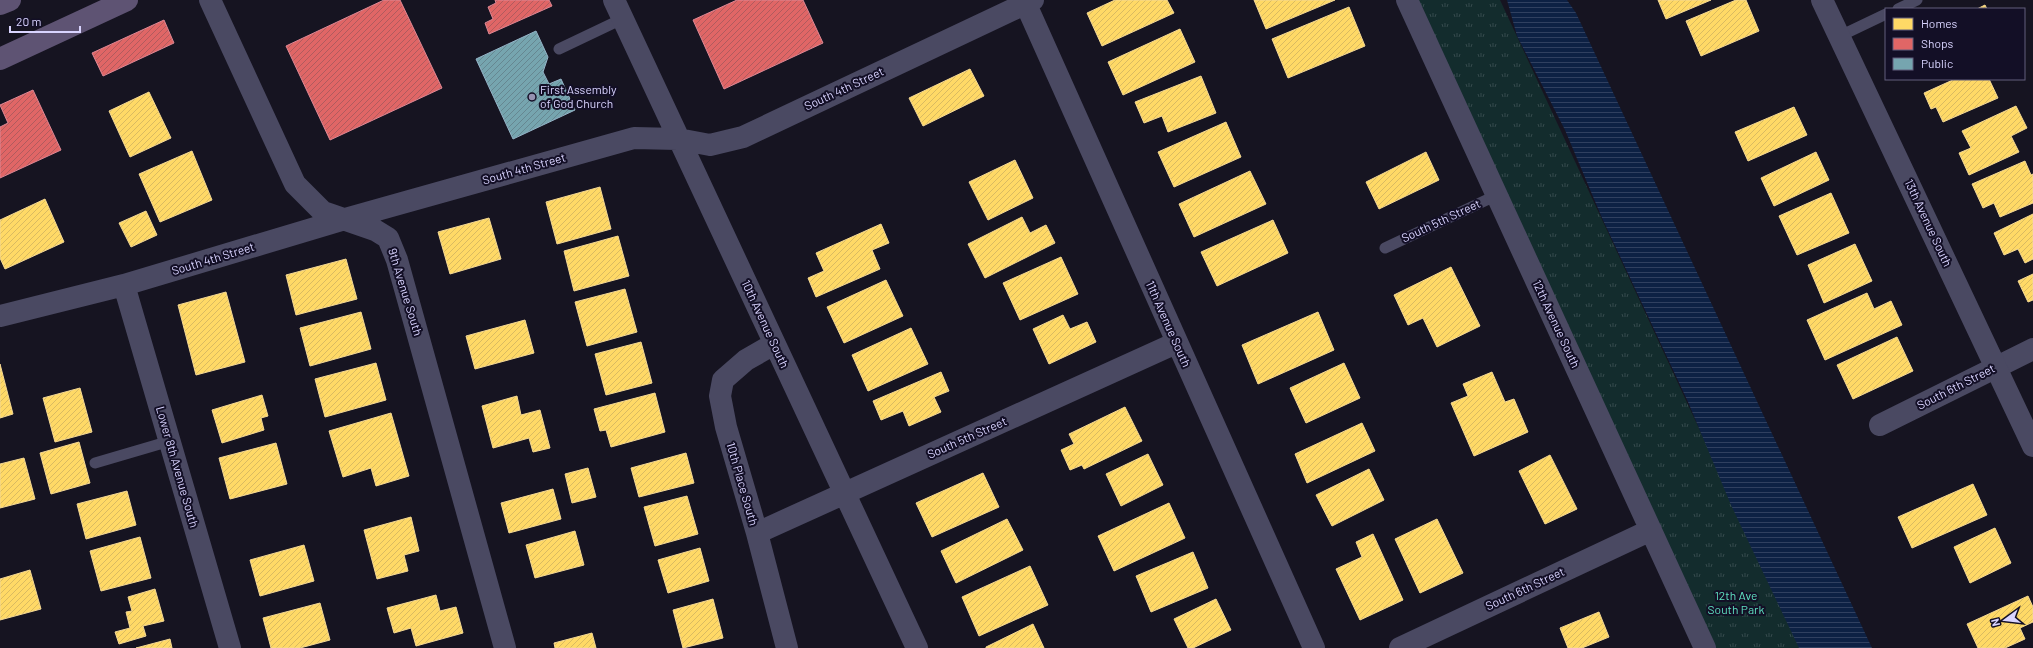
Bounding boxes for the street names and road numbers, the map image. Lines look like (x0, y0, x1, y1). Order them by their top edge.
street label: South 4th Street (802, 64, 885, 113)
street label: South 4th Street (481, 149, 567, 187)
street label: 13th Avenue South (1902, 177, 1955, 269)
street label: South 5th Street (1399, 196, 1482, 244)
street label: South 4th Street (170, 239, 256, 277)
street label: 9th Avenue South (386, 246, 426, 337)
street label: 10th Avenue South (739, 277, 792, 370)
street label: 12th Avenue South (1530, 277, 1583, 370)
street label: 11th Avenue South (1144, 278, 1194, 369)
street label: South 6th Street (1914, 360, 1997, 412)
street label: Lower 8th Avenue South (154, 404, 202, 529)
street label: South 5th Street (925, 413, 1008, 461)
street label: 10th Place South (724, 440, 762, 527)
street label: South 6th Street (1483, 564, 1566, 612)

